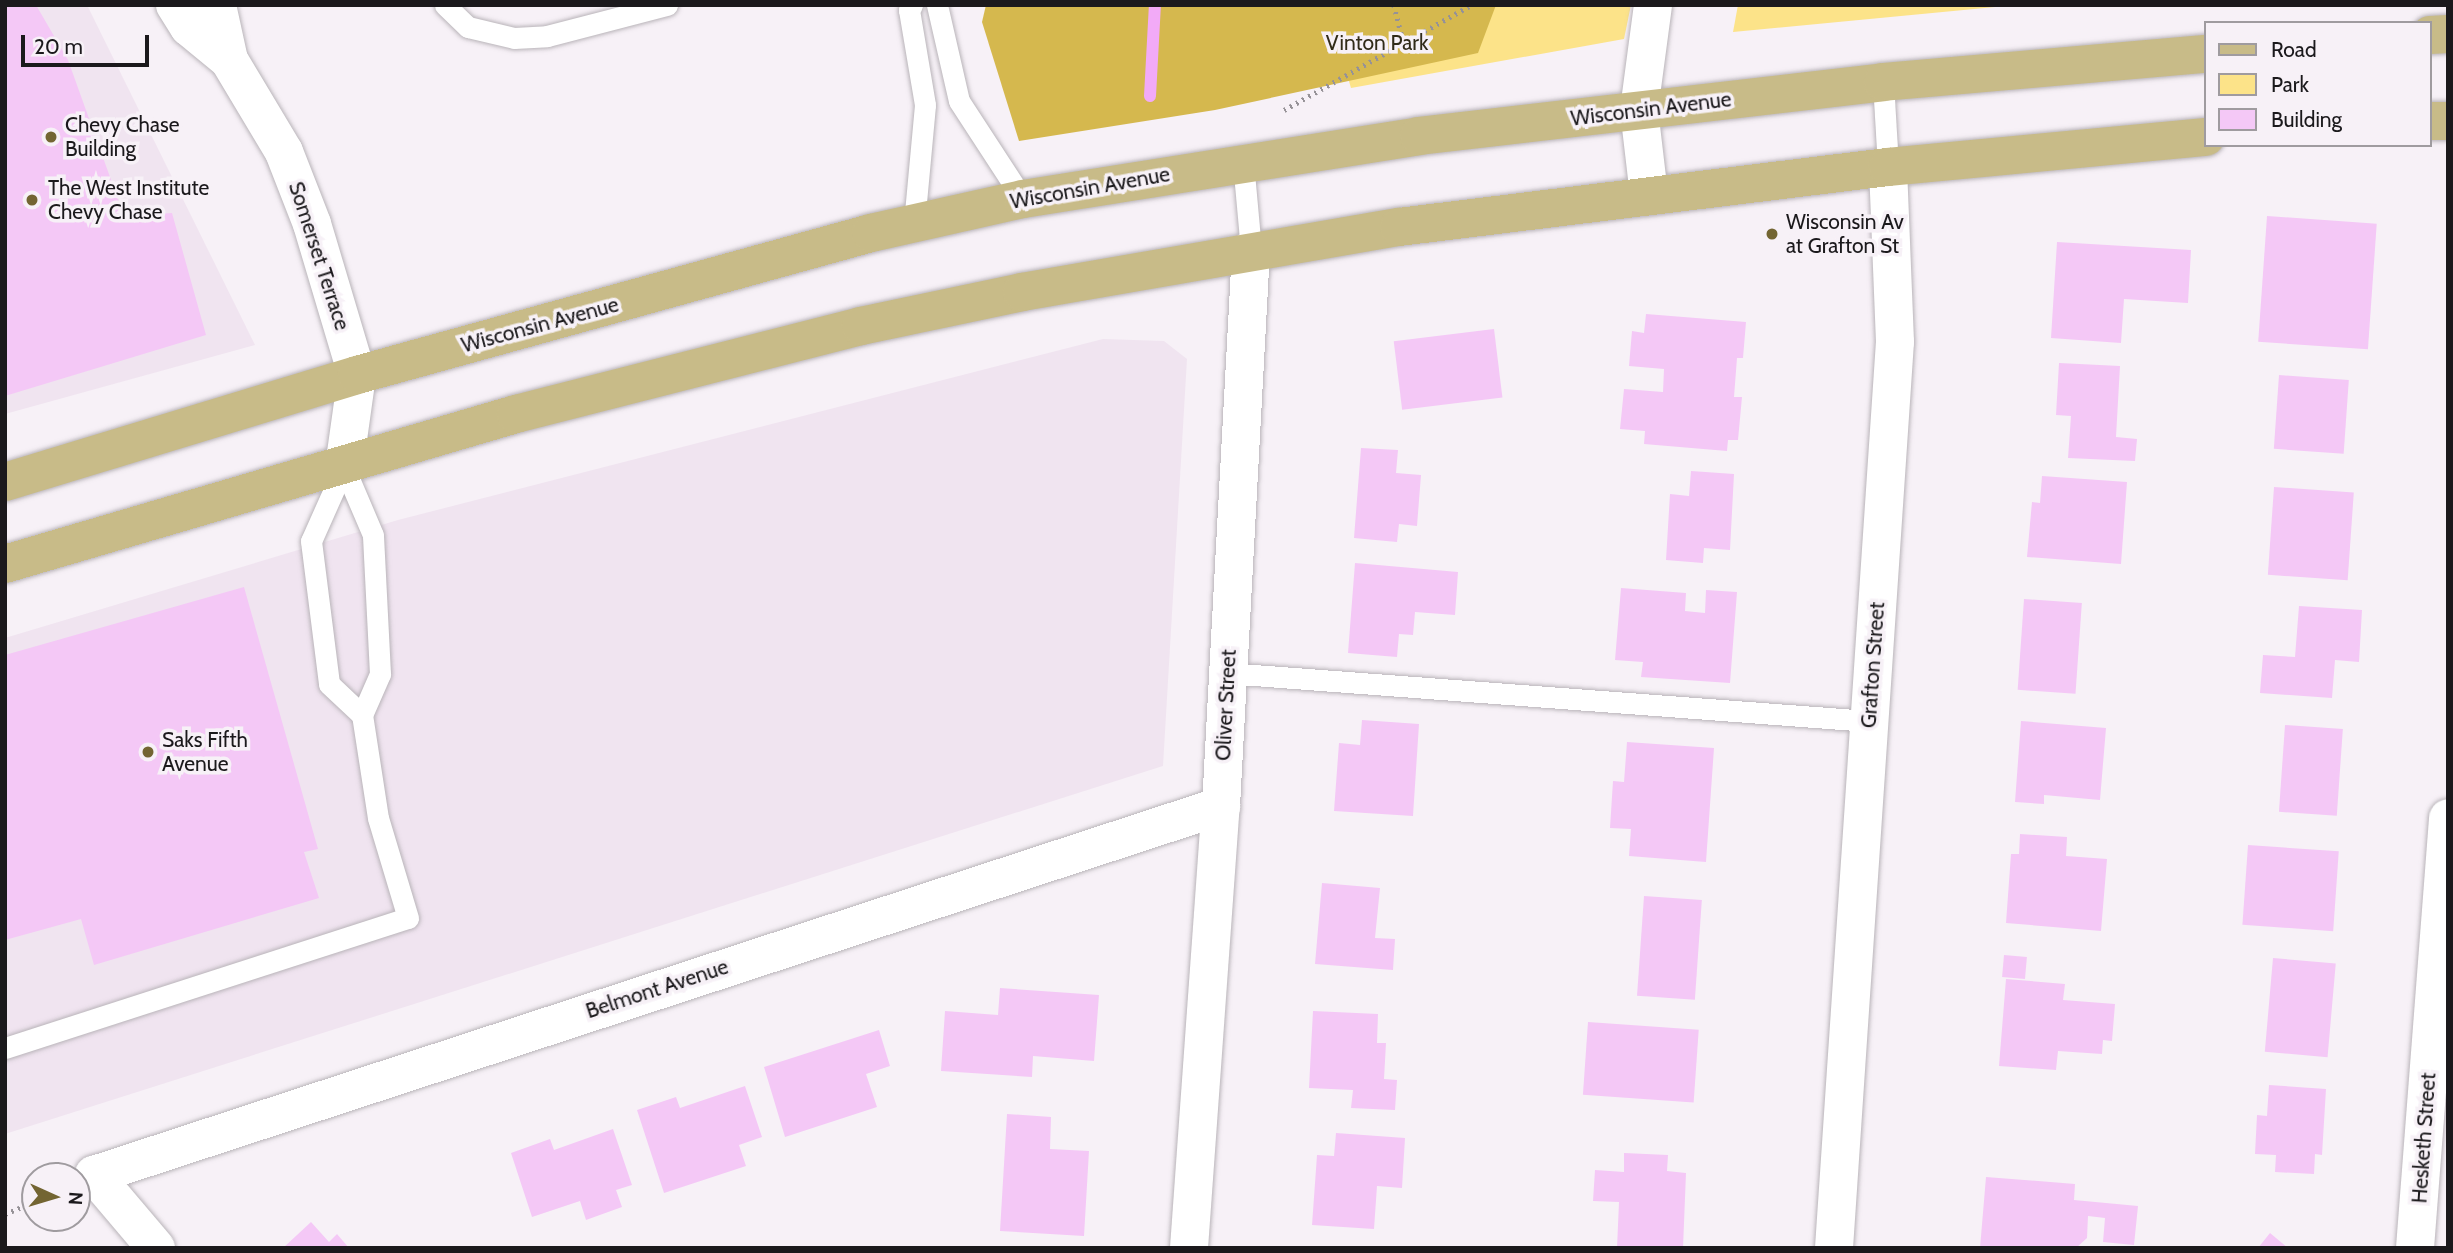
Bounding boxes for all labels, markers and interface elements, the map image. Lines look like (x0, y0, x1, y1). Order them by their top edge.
scale bar (24, 21, 152, 65)
legend (2204, 21, 2432, 147)
park label: Vinton Park (1326, 30, 1428, 56)
text: 20 m (34, 34, 83, 59)
text: Road (2271, 37, 2317, 62)
text: Park (2271, 72, 2309, 97)
street label: Wisconsin Avenue (1569, 87, 1733, 131)
text: Building (2271, 107, 2342, 132)
place label: Chevy Chase Building (65, 112, 179, 162)
marker: Chevy Chase Building (43, 129, 59, 145)
street label: Wisconsin Avenue (1008, 162, 1172, 214)
place label: The West Institute Chevy Chase (48, 175, 209, 225)
street label: Somerset Terrace (283, 179, 355, 333)
marker: The West Institute Chevy Chase (22, 190, 42, 210)
place label: Wisconsin Av at Grafton St (1786, 209, 1904, 259)
marker: Wisconsin Av at Grafton St (1764, 226, 1780, 242)
street label: Wisconsin Avenue (459, 292, 621, 358)
street label: Grafton Street (1856, 601, 1890, 729)
street label: Oliver Street (1210, 649, 1242, 761)
place label: Saks Fifth Avenue (162, 727, 248, 777)
marker: Saks Fifth Avenue (140, 744, 156, 760)
street label: Belmont Avenue (583, 954, 731, 1024)
street label: Hesketh Street (2407, 1072, 2441, 1204)
north arrow (21, 1162, 91, 1232)
text: N (64, 1191, 87, 1206)

